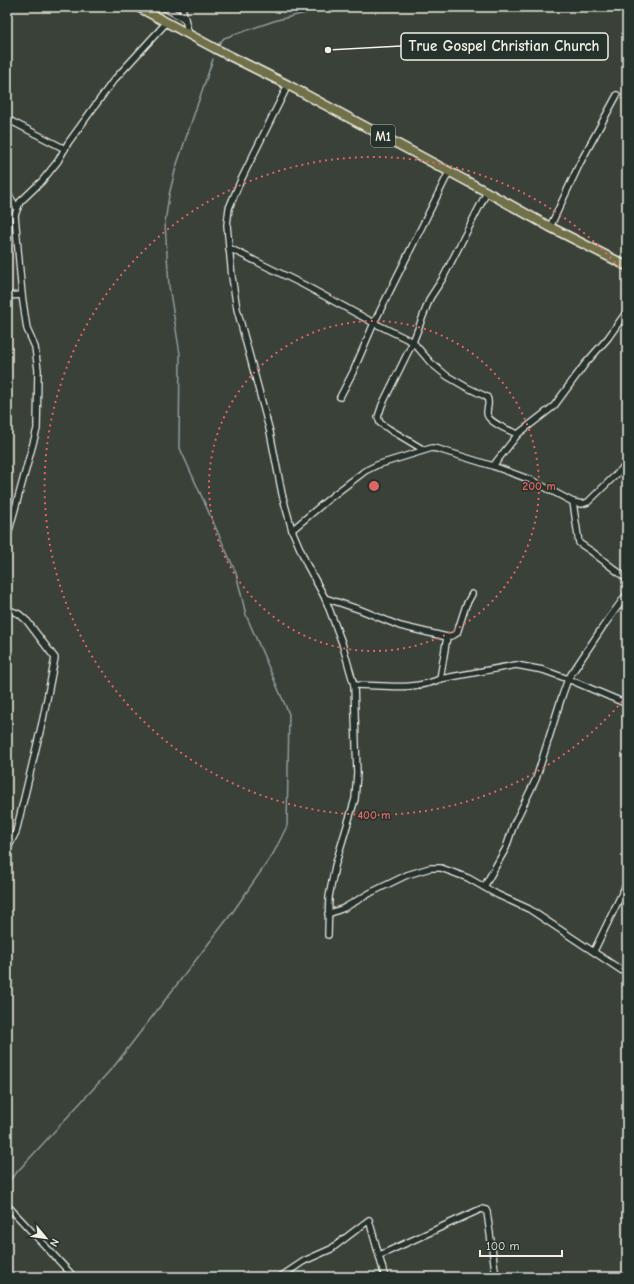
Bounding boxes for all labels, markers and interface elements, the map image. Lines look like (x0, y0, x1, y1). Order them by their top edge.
callout: True Gospel Christian Church (401, 33, 608, 60)
text: True Gospel Christian Church (408, 37, 600, 55)
road number: M1 (371, 125, 395, 147)
centre of rings (367, 479, 381, 493)
text: 200 m (522, 479, 556, 493)
text: 400 m (357, 808, 391, 822)
north arrow (26, 1218, 66, 1258)
scale bar (480, 1232, 562, 1258)
text: N (47, 1236, 62, 1249)
text: 100 m (486, 1239, 519, 1253)

